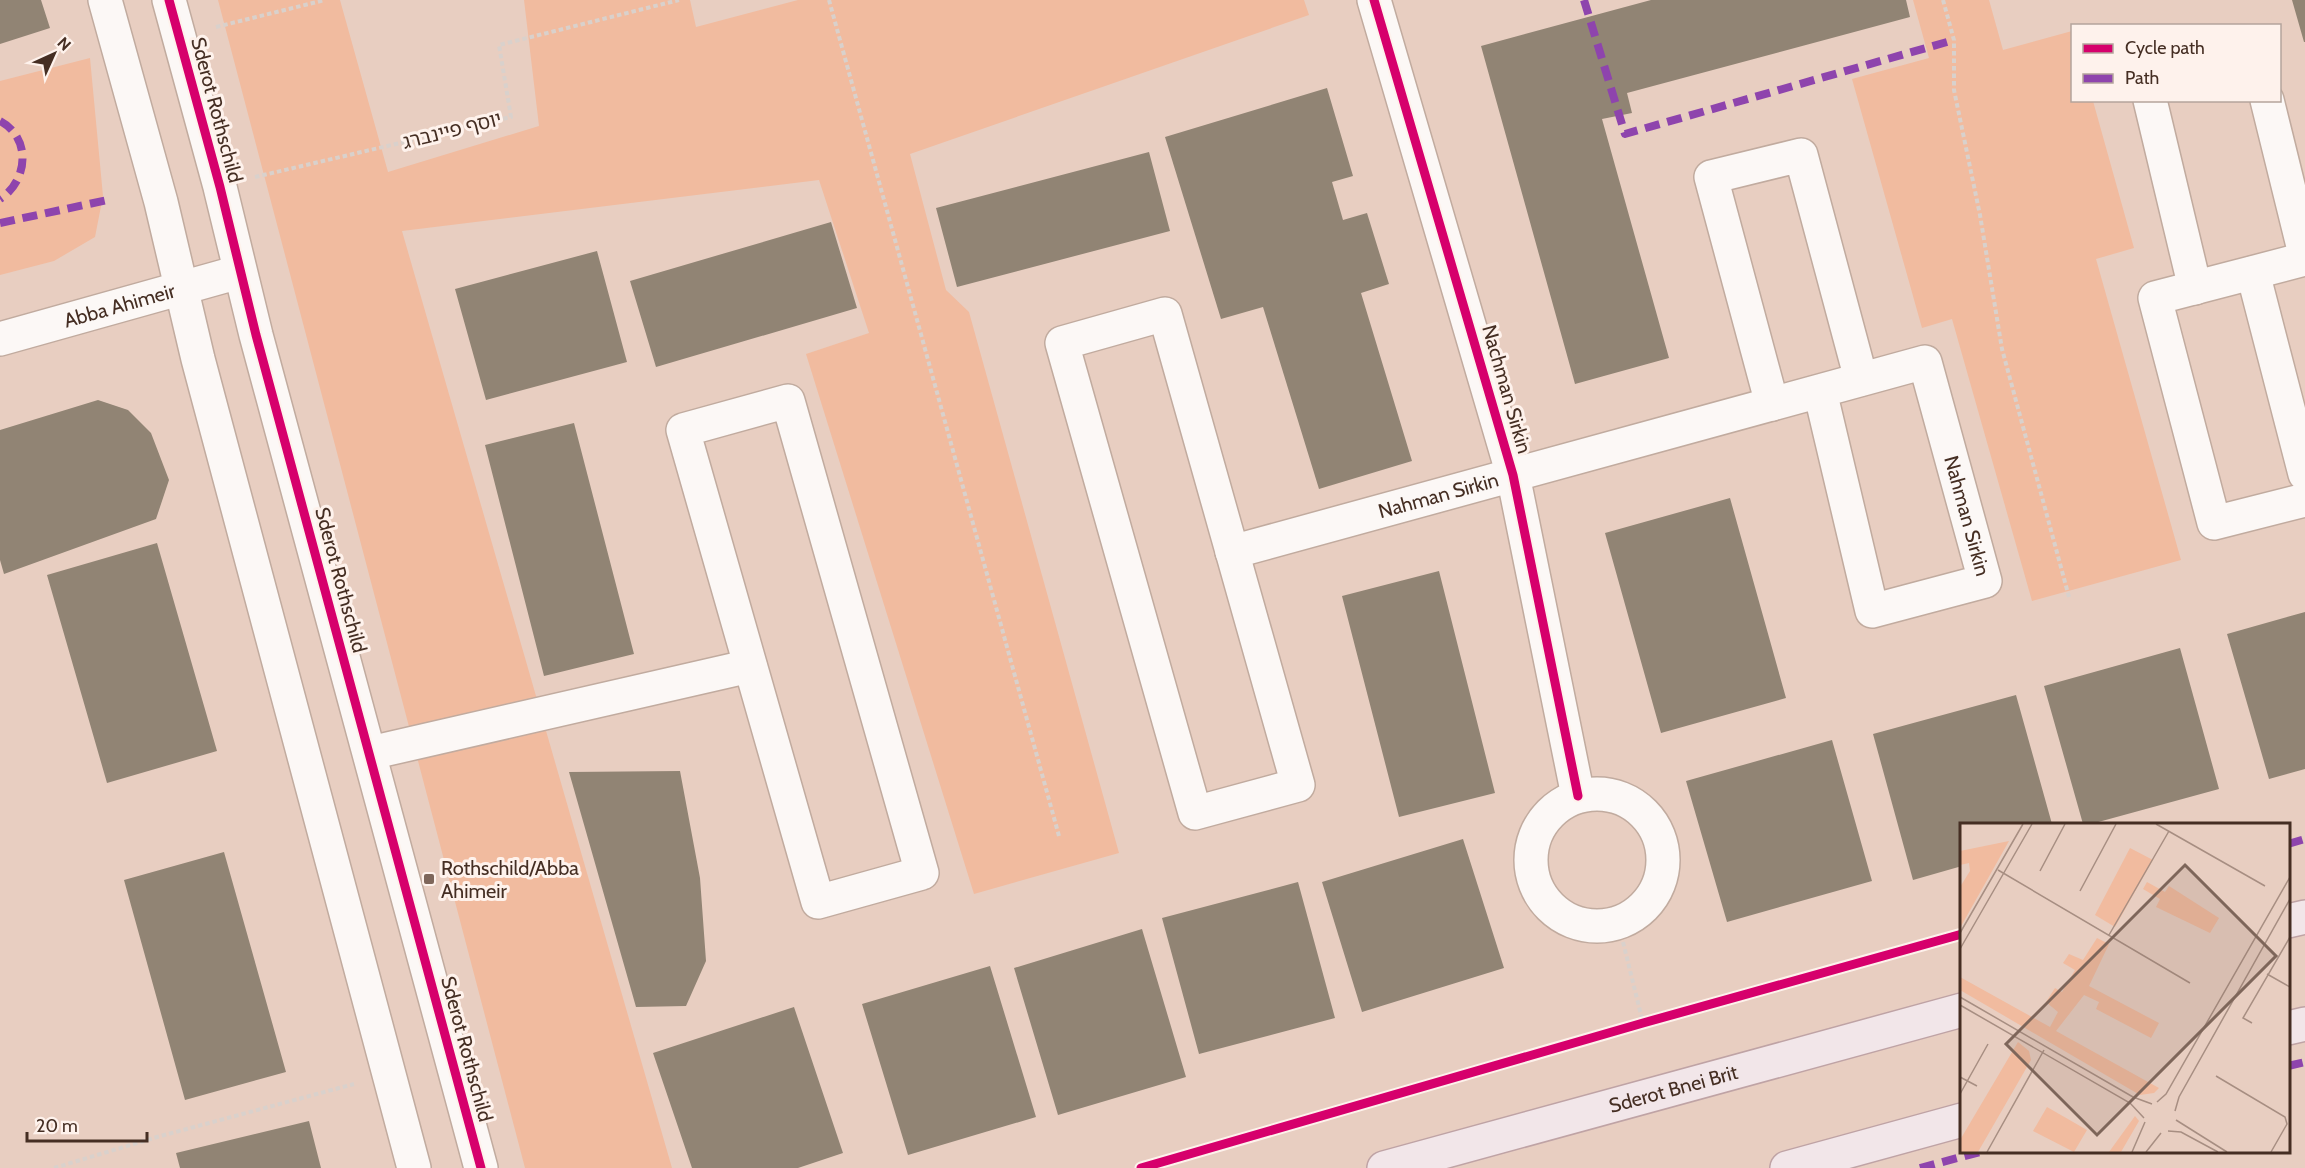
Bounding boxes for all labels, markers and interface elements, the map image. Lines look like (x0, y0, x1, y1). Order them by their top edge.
north arrow (24, 24, 84, 84)
legend (2071, 24, 2281, 102)
text: N (54, 33, 75, 54)
street label: Sderot Rothschild (186, 35, 248, 185)
text: Cycle path (2125, 37, 2205, 59)
text: Path (2125, 67, 2159, 89)
street label: יוסף פיינברג (400, 106, 504, 154)
street label: Abba Ahimeir (61, 278, 178, 333)
street label: Nachman Sirkin (1477, 322, 1537, 456)
street label: Nahman Sirkin (1939, 453, 1995, 579)
street label: Nahman Sirkin (1376, 467, 1501, 523)
street label: Sderot Rothschild (310, 505, 372, 655)
inset map (1960, 823, 2290, 1153)
place label: Rothschild/Abba Ahimeir (441, 856, 579, 903)
marker: Rothschild/Abba Ahimeir (422, 872, 436, 886)
street label: Sderot Rothschild (436, 974, 498, 1124)
street label: Sderot Bnei Brit (1606, 1060, 1741, 1118)
scale bar (27, 1105, 147, 1143)
text: 20 m (36, 1115, 78, 1137)

